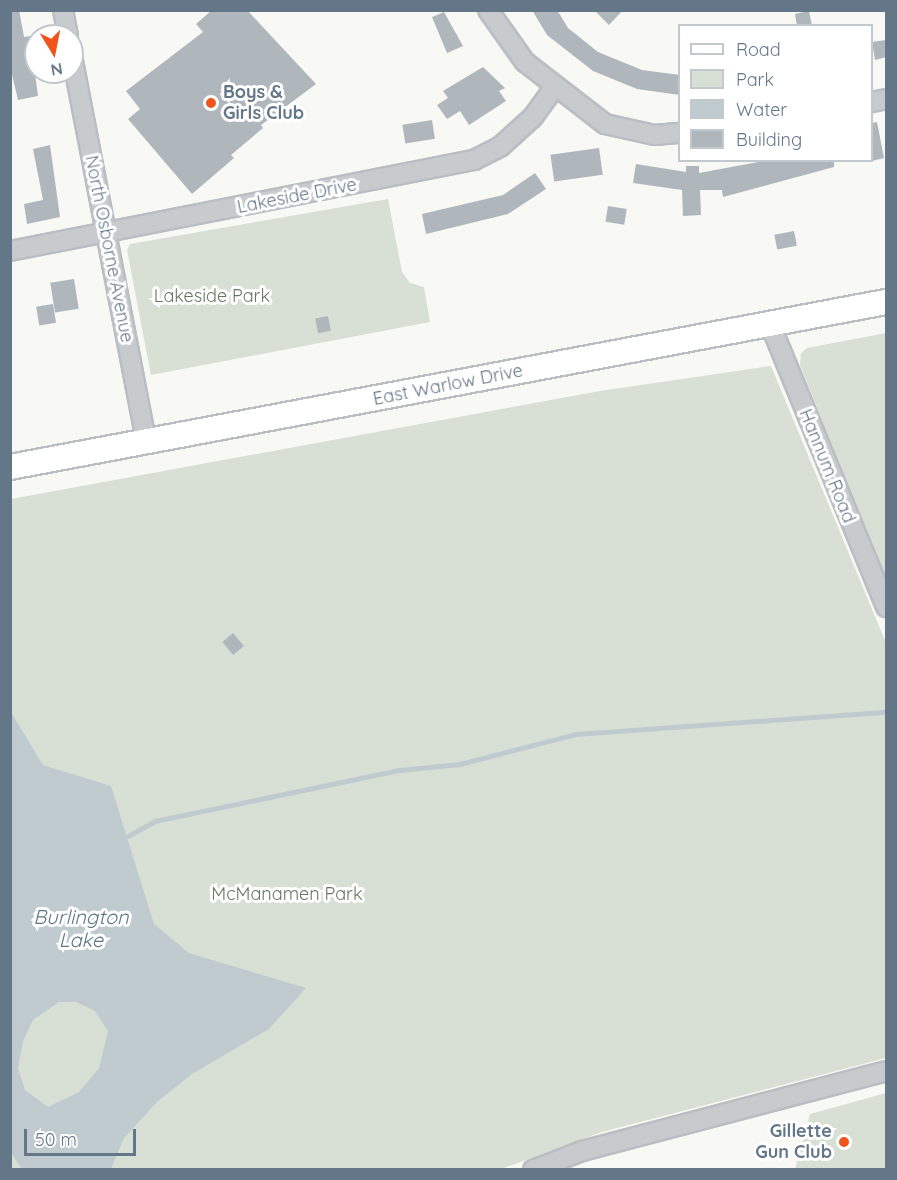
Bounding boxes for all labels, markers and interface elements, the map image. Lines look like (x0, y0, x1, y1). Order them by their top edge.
north arrow (24, 24, 84, 84)
legend (678, 24, 873, 162)
text: Road (736, 38, 781, 61)
text: N (49, 59, 64, 81)
text: Park (736, 68, 774, 91)
place label: Boys & Girls Club (223, 82, 304, 124)
marker: Boys & Girls Club (204, 96, 218, 110)
text: Water (736, 98, 787, 121)
text: Building (736, 128, 802, 151)
street label: North Osborne Avenue (80, 154, 138, 344)
street label: Lakeside Drive (235, 174, 359, 218)
park label: Lakeside Park (154, 285, 270, 307)
street label: East Warlow Drive (371, 360, 525, 410)
street label: Hannum Road (794, 406, 860, 526)
park label: McManamen Park (211, 883, 363, 905)
water label: Burlington Lake (33, 905, 129, 952)
scale bar (27, 1117, 140, 1155)
place label: Gillette Gun Club (755, 1121, 832, 1164)
text: 50 m (35, 1128, 77, 1151)
marker: Gillette Gun Club (837, 1135, 851, 1149)

